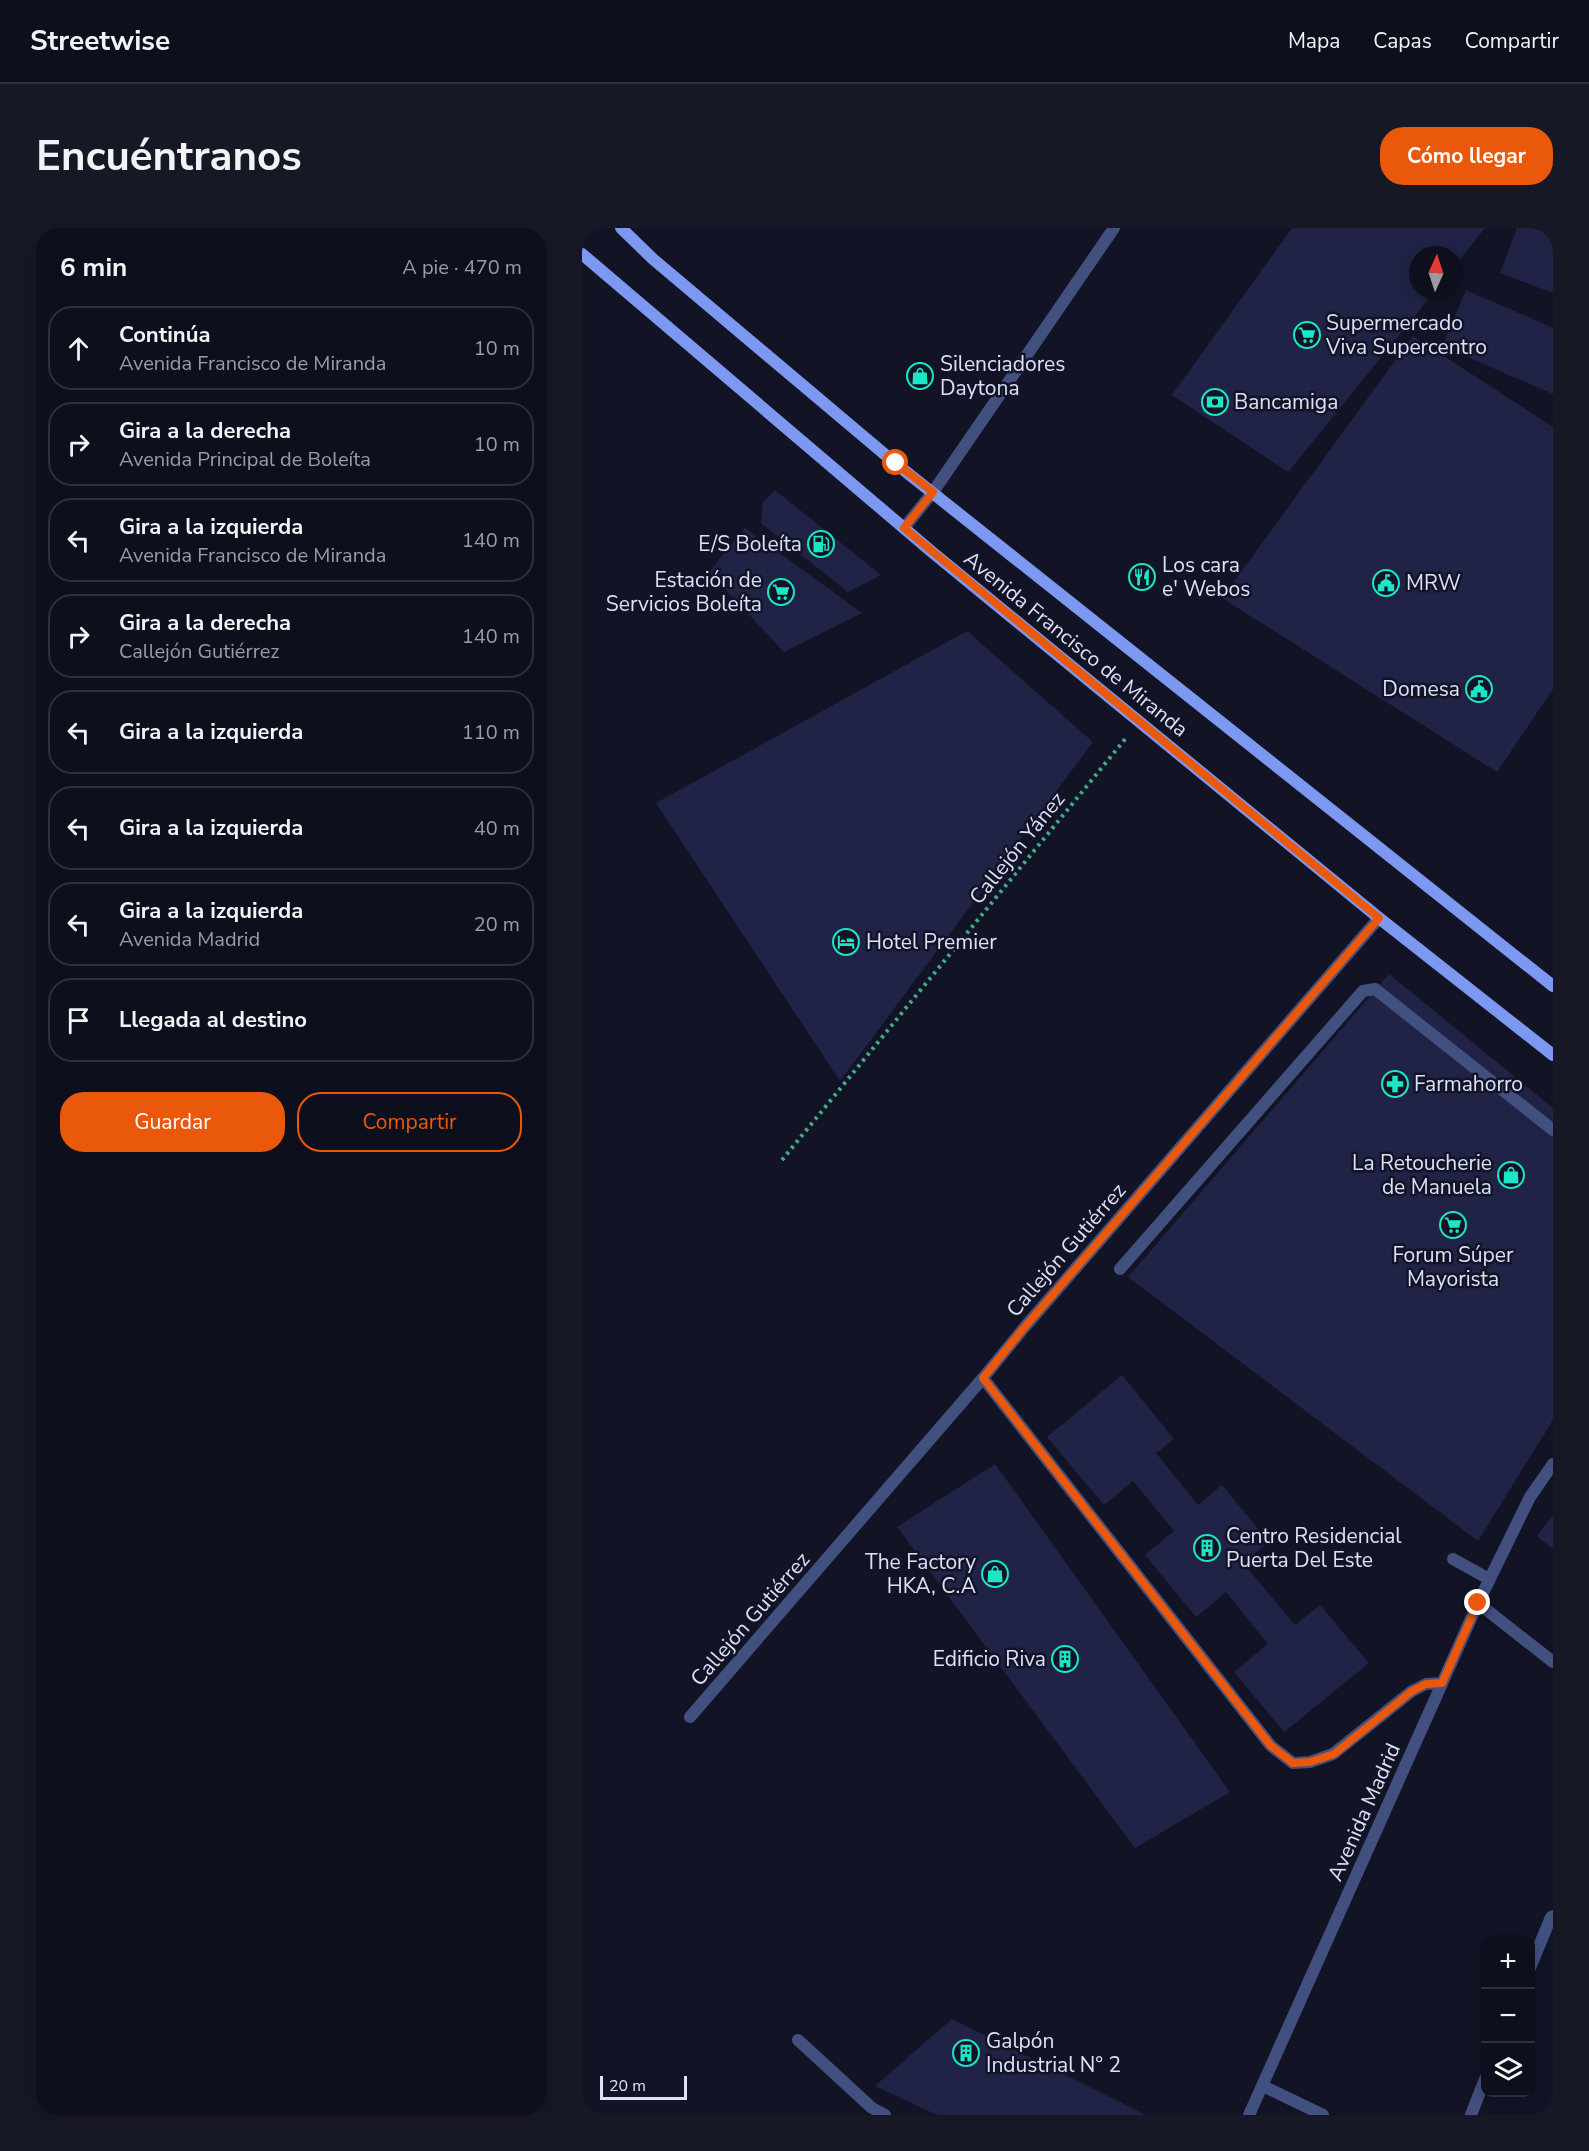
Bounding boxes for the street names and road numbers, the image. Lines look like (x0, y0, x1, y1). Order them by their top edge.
street label: Avenida Francisco de Miranda (958, 545, 1194, 743)
street label: Callejón Yánez (963, 786, 1071, 910)
street label: Callejón Gutiérrez (1000, 1177, 1132, 1323)
street label: Callejón Gutiérrez (684, 1546, 816, 1692)
street label: Avenida Madrid (1321, 1739, 1407, 1885)

